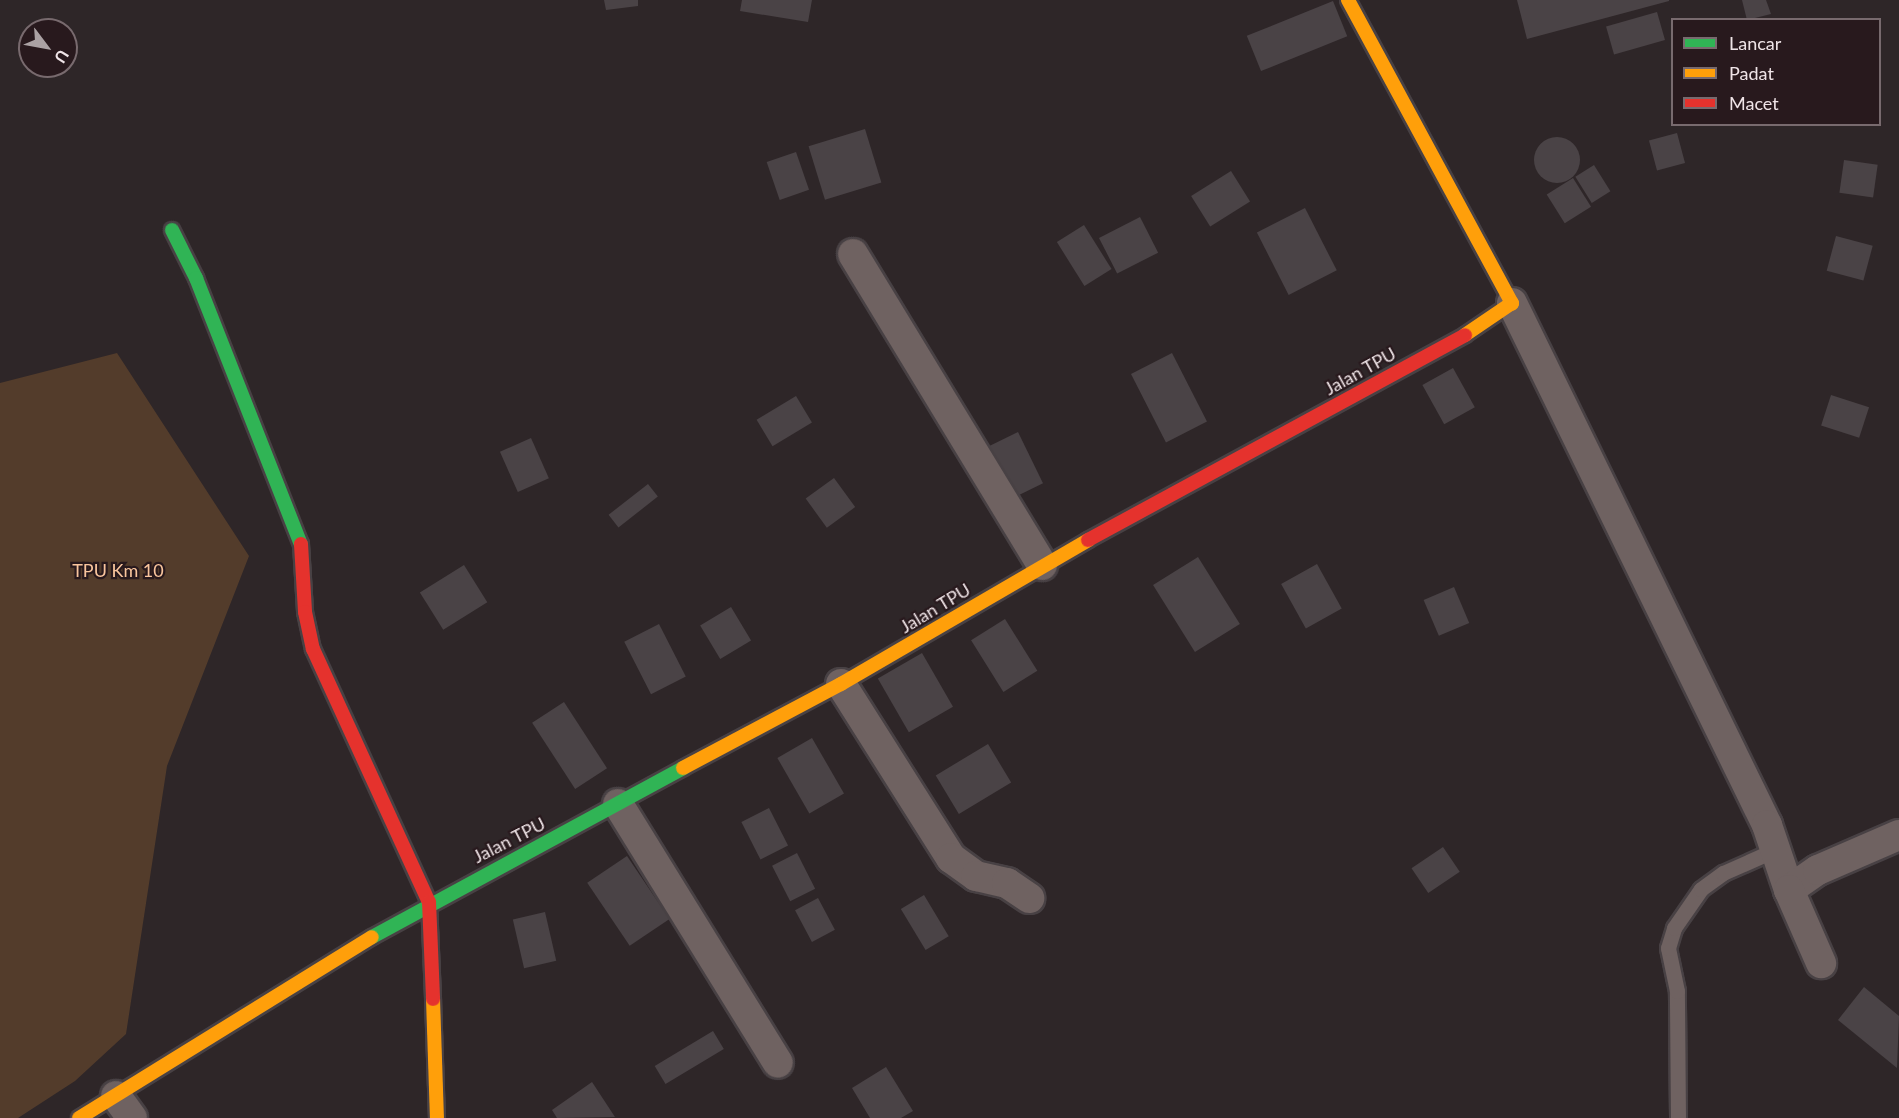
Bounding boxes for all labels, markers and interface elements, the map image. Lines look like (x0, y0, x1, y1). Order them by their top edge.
north arrow (18, 18, 78, 78)
legend (1671, 18, 1881, 126)
text: Lancar (1729, 32, 1781, 54)
text: U (51, 47, 73, 67)
text: Padat (1729, 62, 1774, 84)
text: Macet (1729, 92, 1779, 114)
street label: Jalan TPU (1320, 342, 1400, 400)
park label: TPU Km 10 (72, 559, 164, 581)
street label: Jalan TPU (896, 578, 974, 638)
street label: Jalan TPU (469, 813, 549, 867)

